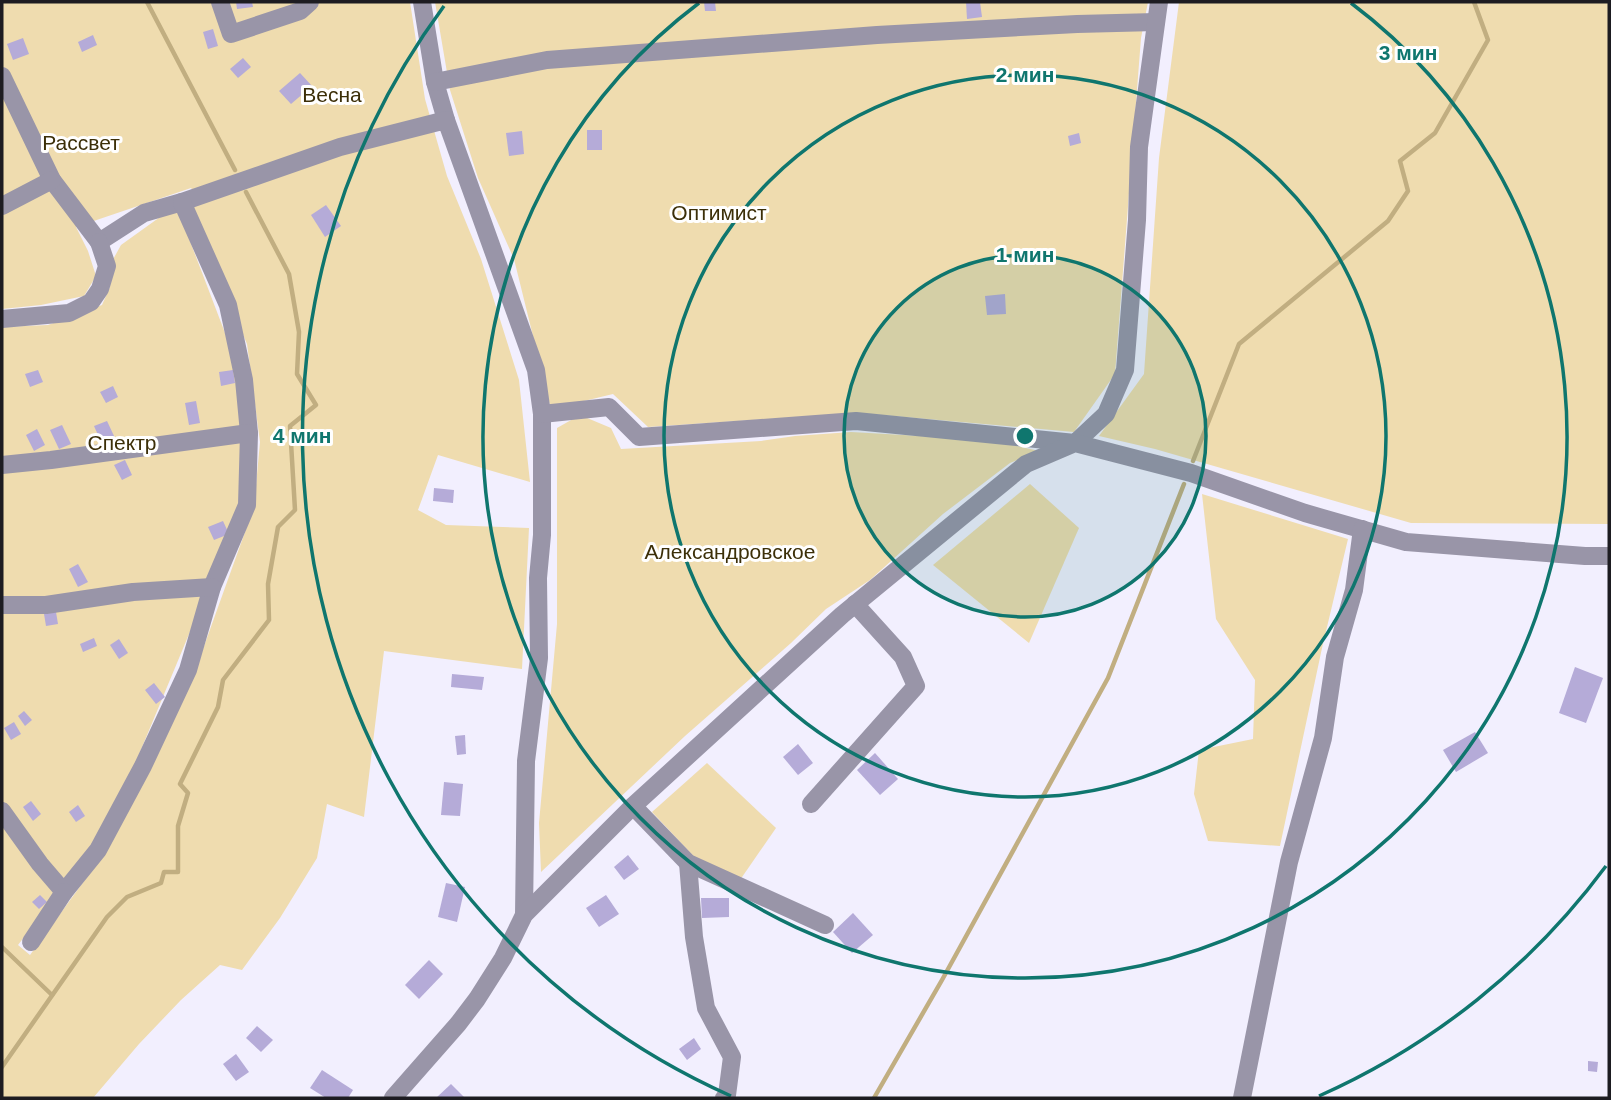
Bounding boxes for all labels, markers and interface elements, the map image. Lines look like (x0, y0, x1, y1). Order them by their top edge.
text: 3 мин (1379, 41, 1437, 64)
text: 2 мин (996, 63, 1054, 86)
park label: Весна (302, 83, 362, 106)
park label: Рассвет (42, 131, 120, 154)
park label: Оптимист (671, 201, 767, 224)
text: 1 мин (996, 243, 1054, 266)
text: 4 мин (273, 424, 331, 447)
centre of rings (1013, 424, 1037, 448)
park label: Спектр (88, 431, 156, 454)
park label: Александровское (645, 540, 815, 563)

